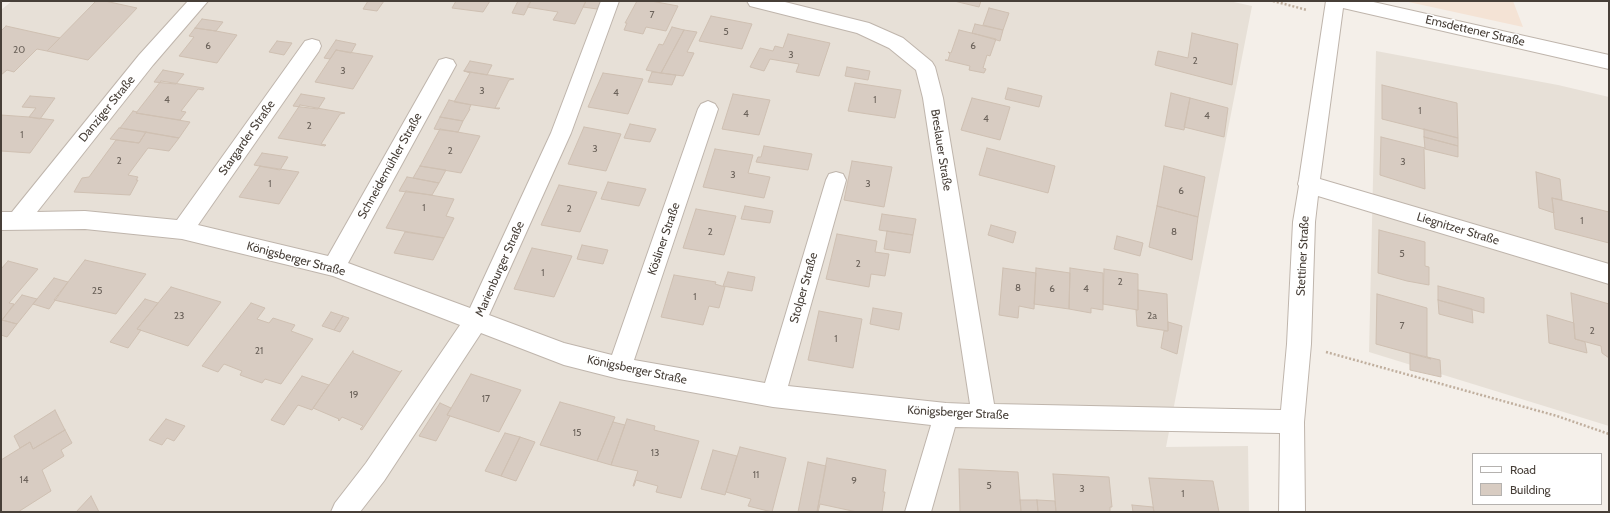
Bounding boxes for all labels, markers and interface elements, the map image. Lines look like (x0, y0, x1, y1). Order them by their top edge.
house number: 7 (649, 9, 655, 21)
street label: Emsdettener Straße (1424, 13, 1526, 49)
house number: 5 (723, 26, 729, 38)
house number: 6 (205, 40, 211, 52)
house number: 6 (970, 40, 976, 52)
house number: 20 (13, 44, 25, 56)
house number: 3 (788, 49, 794, 61)
house number: 2 (1192, 55, 1198, 67)
house number: 3 (340, 65, 346, 77)
street label: Danziger Straße (76, 73, 138, 145)
house number: 3 (479, 85, 485, 97)
house number: 4 (613, 87, 619, 99)
house number: 4 (164, 94, 170, 106)
house number: 1 (873, 94, 877, 106)
street label: Stargarder Straße (216, 98, 278, 178)
house number: 1 (1418, 105, 1422, 117)
house number: 4 (743, 108, 749, 120)
street label: Breslauer Straße (927, 108, 955, 192)
street label: Schneidemühler Straße (355, 110, 425, 222)
house number: 4 (1204, 110, 1210, 122)
house number: 4 (983, 113, 989, 125)
house number: 2 (306, 120, 312, 132)
house number: 1 (20, 129, 24, 141)
house number: 3 (592, 143, 598, 155)
house number: 2 (447, 145, 453, 157)
house number: 2 (116, 155, 122, 167)
house number: 3 (1400, 156, 1406, 168)
house number: 3 (730, 169, 736, 181)
house number: 1 (268, 178, 272, 190)
house number: 3 (865, 178, 871, 190)
house number: 6 (1178, 185, 1184, 197)
street label: Kösliner Straße (645, 201, 683, 277)
house number: 1 (422, 202, 426, 214)
house number: 2 (566, 203, 572, 215)
street label: Liegnitzer Straße (1415, 210, 1501, 248)
house number: 1 (1580, 215, 1584, 227)
street label: Stettiner Straße (1294, 216, 1312, 296)
street label: Marienburger Straße (472, 219, 528, 319)
house number: 2 (707, 226, 713, 238)
house number: 8 (1171, 226, 1177, 238)
street label: Königsberger Straße (245, 239, 347, 279)
house number: 5 (1399, 248, 1405, 260)
street label: Stolper Straße (787, 251, 821, 325)
house number: 2 (855, 258, 861, 270)
house number: 1 (541, 267, 545, 279)
house number: 2 (1117, 276, 1123, 288)
house number: 8 (1015, 282, 1021, 294)
house number: 6 (1049, 283, 1055, 295)
house number: 4 (1083, 283, 1089, 295)
house number: 25 (92, 285, 102, 297)
house number: 1 (693, 291, 697, 303)
house number: 23 (174, 310, 184, 322)
house number: 2a (1147, 310, 1157, 322)
house number: 7 (1399, 320, 1405, 332)
house number: 2 (1589, 325, 1595, 337)
house number: 1 (834, 333, 838, 345)
house number: 21 (255, 345, 263, 357)
street label: Königsberger Straße (586, 352, 688, 388)
house number: 19 (350, 389, 358, 401)
house number: 17 (482, 393, 490, 405)
street label: Königsberger Straße (907, 403, 1009, 423)
house number: 15 (573, 427, 581, 439)
house number: 13 (651, 447, 659, 459)
legend (1472, 453, 1602, 505)
text: Road (1510, 462, 1536, 477)
house number: 11 (753, 469, 759, 481)
house number: 14 (19, 474, 29, 486)
house number: 9 (851, 475, 857, 487)
house number: 5 (986, 480, 992, 492)
text: Building (1510, 482, 1551, 497)
house number: 3 (1079, 483, 1085, 495)
house number: 1 (1181, 488, 1185, 500)

